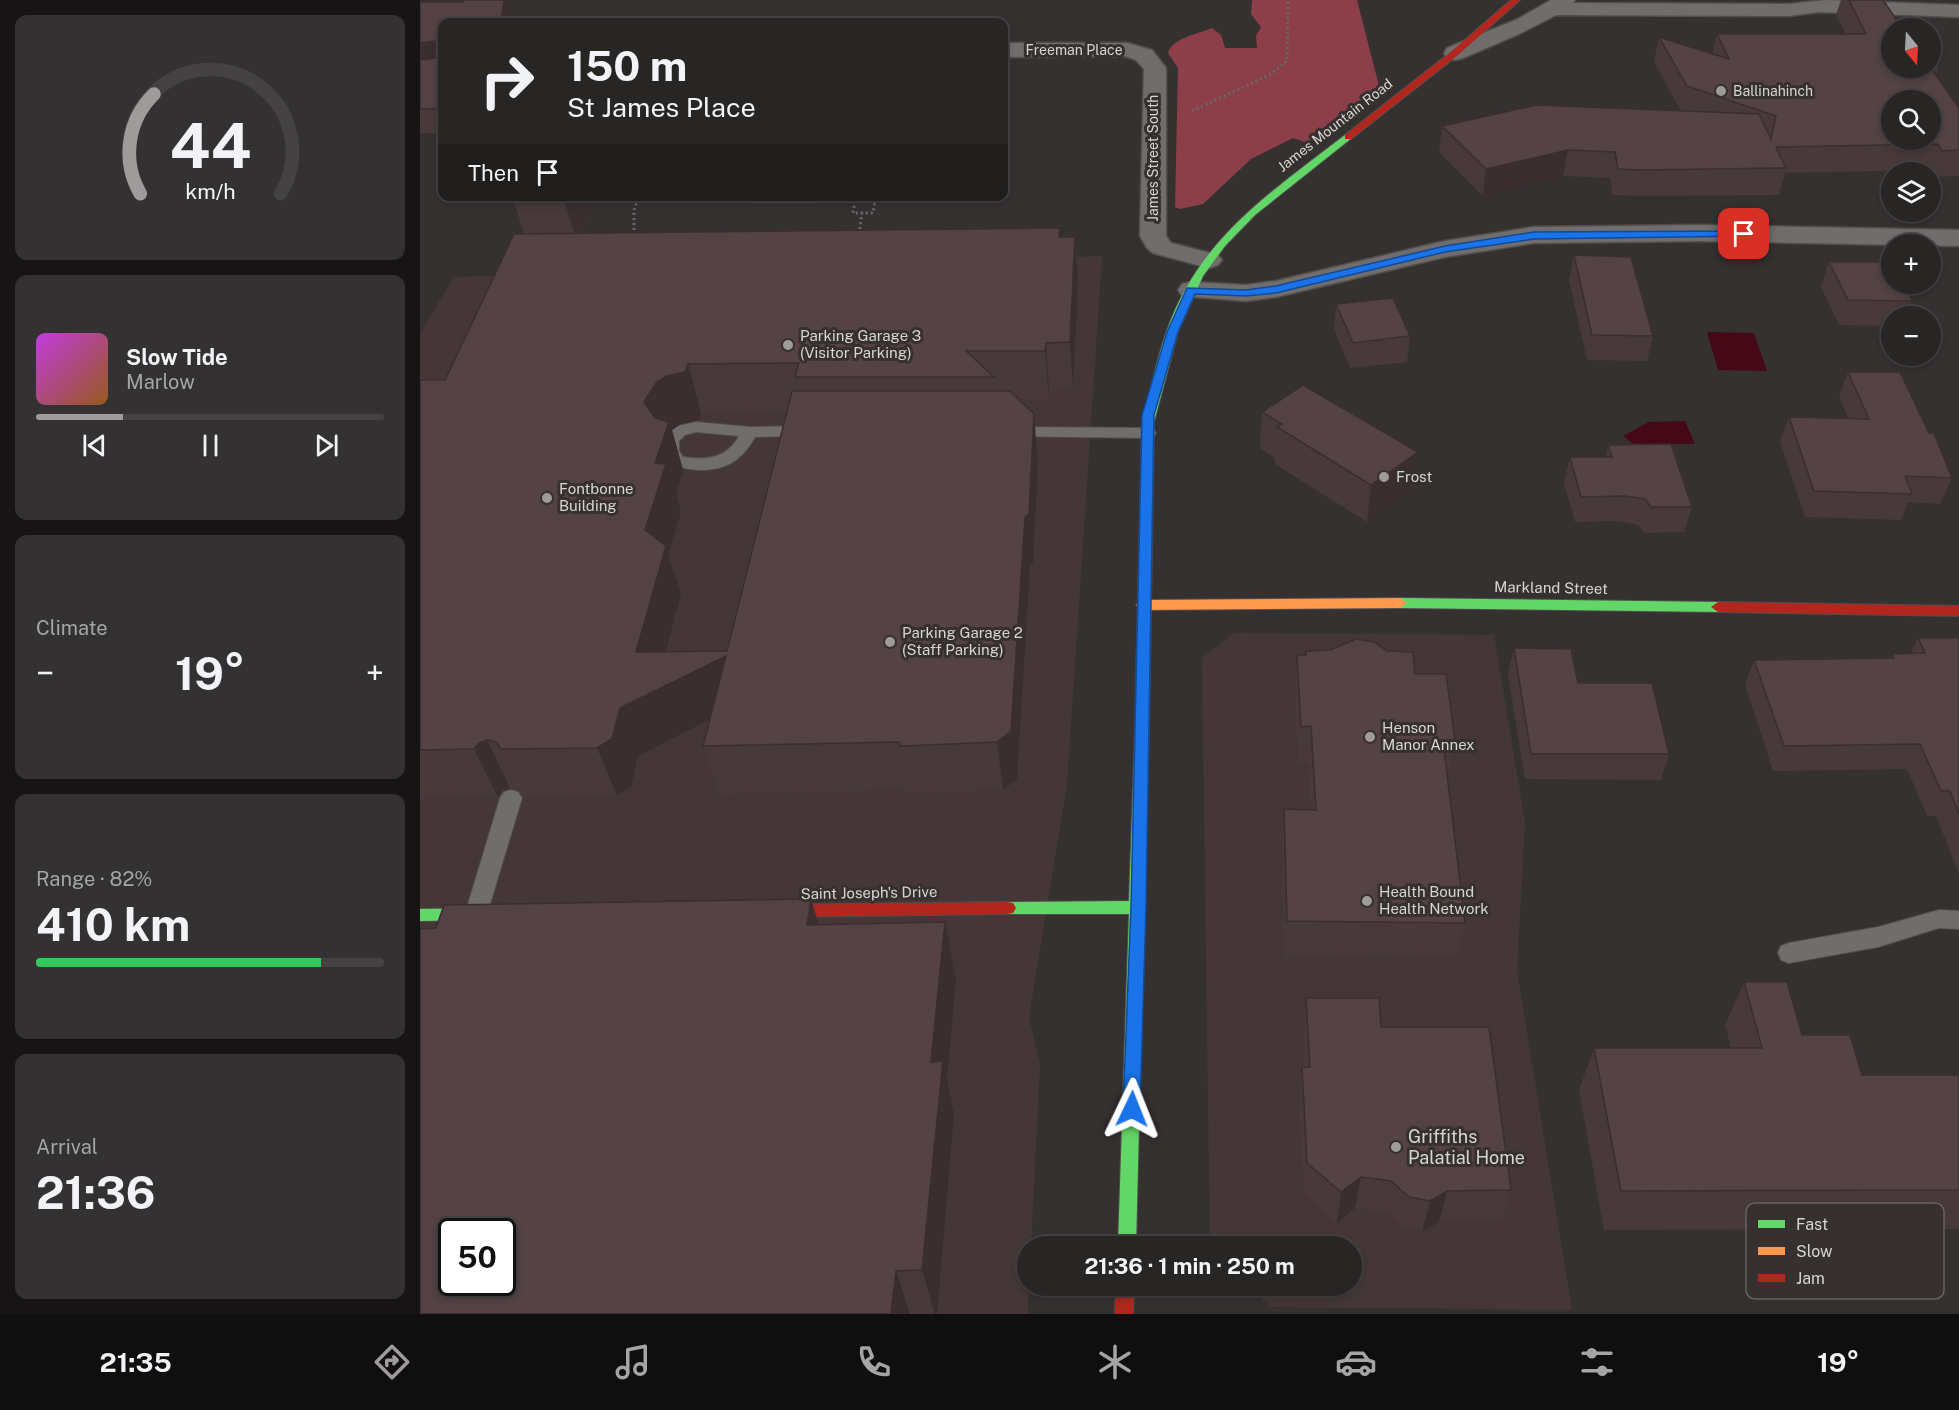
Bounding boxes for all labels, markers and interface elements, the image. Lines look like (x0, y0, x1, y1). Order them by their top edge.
north arrow (1881, 18, 1941, 78)
map controls (1881, 18, 1941, 366)
text: 150 m (567, 41, 687, 90)
icon: right (468, 42, 546, 120)
street label: Freeman Place (1025, 42, 1123, 58)
street label: James Mountain Road (1274, 75, 1396, 175)
place label: Ballinahinch (1733, 83, 1813, 99)
marker: Ballinahinch (1714, 84, 1728, 98)
button: search (1881, 90, 1941, 150)
text: St James Place (567, 91, 756, 123)
street label: James Street South (1145, 95, 1161, 221)
text: 44 (169, 110, 251, 183)
icon: arrive (531, 156, 564, 189)
text: Then (468, 160, 519, 186)
button: layers (1881, 162, 1941, 222)
text: km/h (185, 180, 235, 205)
pin (1718, 208, 1769, 259)
icon: arrive (1727, 217, 1760, 250)
button: + (1881, 234, 1941, 294)
button: − (1881, 306, 1941, 366)
place label: Parking Garage 3 (Visitor Parking) (800, 327, 921, 361)
marker: Parking Garage 3 (Visitor Parking) (781, 338, 795, 352)
text: Slow Tide (126, 344, 228, 370)
text: Marlow (126, 370, 195, 394)
icon: previous (78, 429, 111, 462)
icon: pause (194, 429, 227, 462)
icon: next (310, 429, 343, 462)
place label: Frost (1396, 468, 1433, 485)
marker: Frost (1377, 470, 1391, 484)
place label: Fontbonne Building (559, 480, 634, 514)
marker: Fontbonne Building (540, 491, 554, 505)
street label: Markland Street (1494, 578, 1608, 597)
text: Climate (36, 616, 108, 640)
place label: Parking Garage 2 (Staff Parking) (902, 624, 1023, 658)
marker: Parking Garage 2 (Staff Parking) (883, 635, 897, 649)
text: 19° (175, 647, 245, 700)
text: − (36, 654, 54, 692)
text: + (366, 654, 384, 692)
place label: Henson Manor Annex (1382, 719, 1475, 753)
marker: Henson Manor Annex (1363, 730, 1377, 744)
text: Range · 82% (36, 867, 152, 891)
street label: Saint Joseph's Drive (801, 883, 937, 902)
place label: Health Bound Health Network (1379, 883, 1489, 917)
marker: Health Bound Health Network (1360, 894, 1374, 908)
text: 410 km (36, 898, 190, 951)
position arrow (1100, 1077, 1164, 1141)
place label: Griffiths Palatial Home (1408, 1126, 1525, 1168)
text: Arrival (36, 1135, 98, 1159)
marker: Griffiths Palatial Home (1389, 1140, 1403, 1154)
text: 21:36 (36, 1166, 155, 1219)
legend (1746, 1203, 1944, 1299)
text: Fast (1796, 1215, 1828, 1234)
speed limit sign: 50 (438, 1218, 516, 1296)
text: Slow (1796, 1242, 1833, 1261)
text: 21:36 · 1 min · 250 m (1084, 1253, 1295, 1279)
text: Jam (1796, 1269, 1825, 1288)
icon: directions (371, 1341, 413, 1383)
icon: music (612, 1341, 654, 1383)
icon: phone (853, 1341, 895, 1383)
icon: climate (1094, 1341, 1136, 1383)
icon: car (1335, 1341, 1377, 1383)
icon: filters (1576, 1341, 1618, 1383)
text: 21:35 (100, 1346, 172, 1378)
text: 19° (1817, 1346, 1859, 1378)

